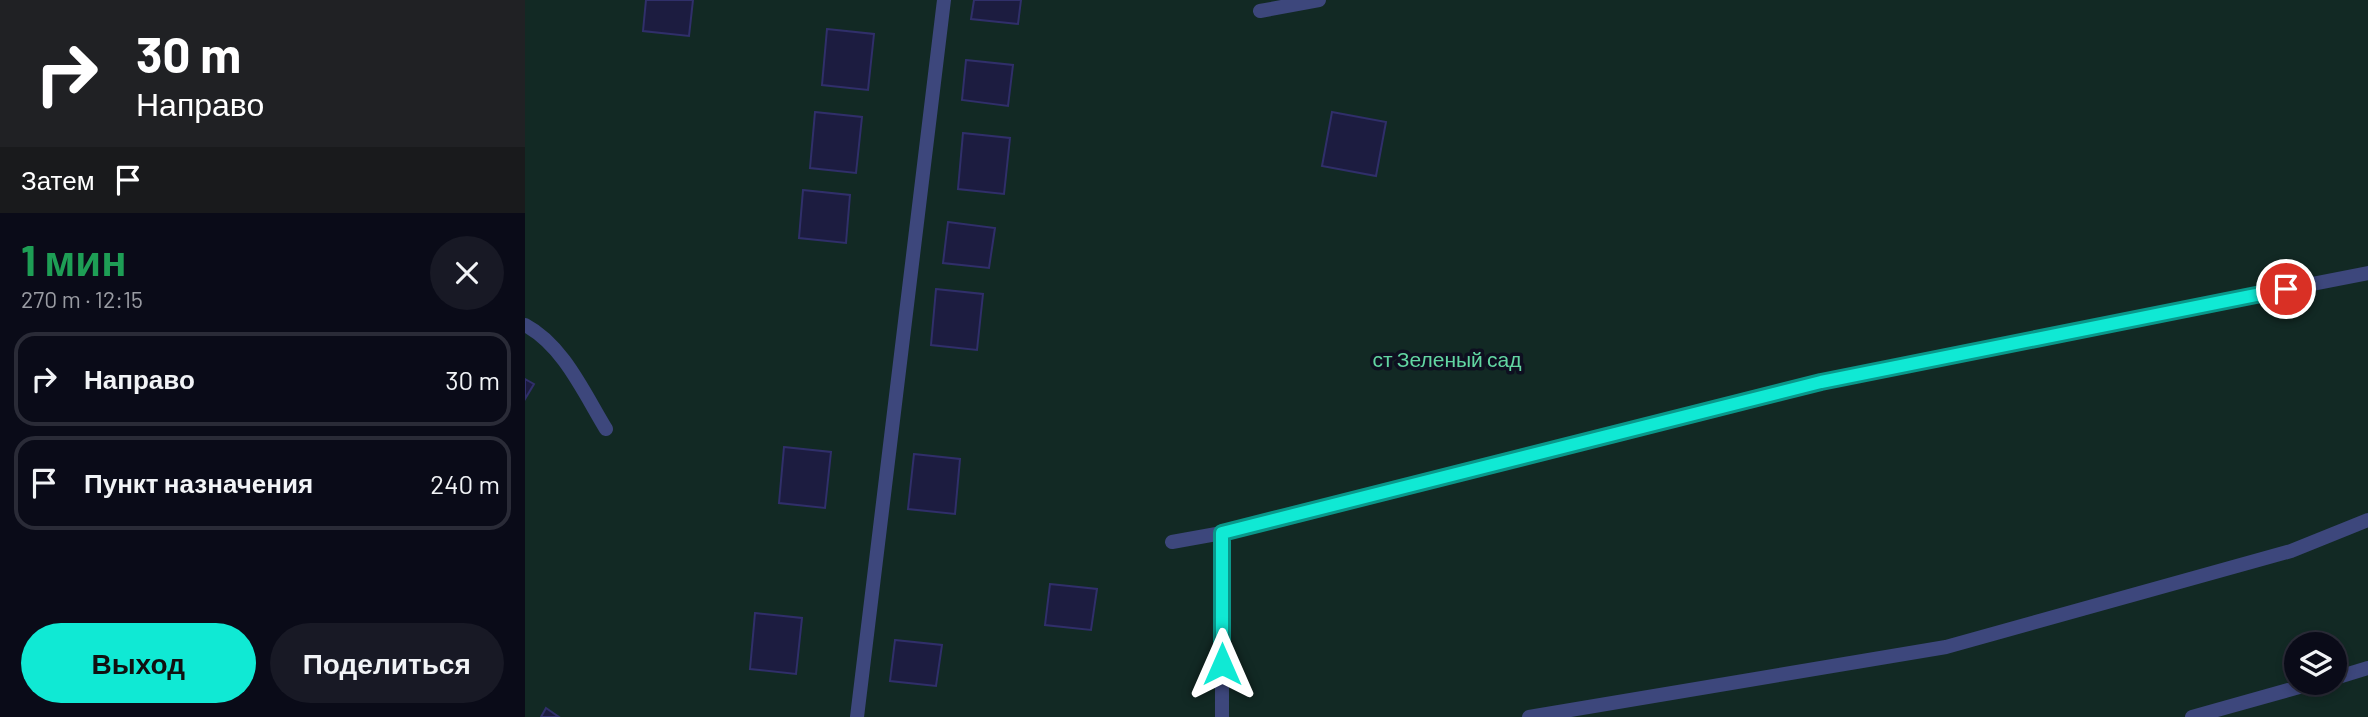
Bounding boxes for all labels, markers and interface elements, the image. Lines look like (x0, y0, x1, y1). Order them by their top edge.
text: 30 m (136, 24, 241, 83)
icon: right (21, 28, 112, 119)
text: Направо (136, 84, 264, 122)
icon: arrive (109, 161, 147, 199)
text: Затем (21, 164, 95, 195)
text: 1 мин (21, 234, 127, 284)
button: close (430, 236, 504, 310)
pin (2256, 259, 2316, 319)
icon: arrive (2267, 270, 2305, 308)
text: 270 m · 12:15 (21, 285, 143, 313)
park label: ст Зеленый сад (1373, 346, 1521, 371)
icon: right (25, 360, 63, 398)
text: Направо (84, 363, 195, 394)
text: 30 m (445, 364, 500, 395)
icon: arrive (25, 464, 63, 502)
text: Пункт назначения (84, 467, 313, 498)
text: 240 m (430, 468, 500, 499)
button: Выход (21, 623, 256, 703)
button: Поделиться (270, 623, 504, 703)
position arrow (1185, 627, 1259, 701)
map controls (2284, 632, 2347, 695)
button: layers (2284, 632, 2347, 695)

